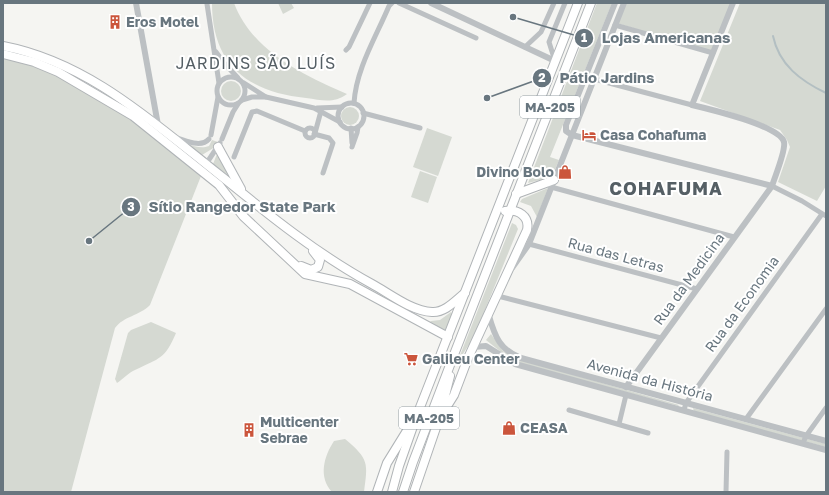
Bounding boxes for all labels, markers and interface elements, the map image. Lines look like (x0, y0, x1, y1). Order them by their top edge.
place label: Eros Motel (126, 13, 199, 30)
building icon: Eros Motel (107, 14, 123, 30)
callout: Lojas Americanas (574, 24, 738, 51)
text: Lojas Americanas (602, 28, 730, 46)
text: 1 (581, 30, 587, 45)
district label: JARDINS SÃO LUÍS (176, 53, 336, 73)
callout: Pátio Jardins (532, 64, 663, 91)
text: Pátio Jardins (559, 68, 655, 86)
text: 2 (538, 70, 546, 85)
road number: MA-205 (520, 96, 580, 118)
place label: Casa Cohafuma (600, 126, 706, 143)
hotel icon: Casa Cohafuma (581, 127, 597, 143)
place label: Divino Bolo (476, 163, 554, 180)
shop icon: Divino Bolo (557, 164, 573, 180)
district label: COHAFUMA (609, 177, 723, 199)
callout: Sítio Rangedor State Park (121, 193, 344, 220)
text: Sítio Rangedor State Park (148, 197, 336, 215)
text: 3 (127, 199, 135, 214)
street label: Rua da Medicina (650, 229, 728, 328)
street label: Rua das Letras (566, 234, 666, 276)
street label: Rua da Economia (701, 252, 782, 355)
place label: Galileu Center (422, 350, 520, 367)
supermarket icon: Galileu Center (403, 351, 419, 367)
street label: Avenida da História (585, 355, 715, 404)
road number: MA-205 (399, 407, 459, 429)
place label: Multicenter Sebrae (260, 413, 339, 446)
place label: CEASA (520, 419, 568, 436)
shop icon: CEASA (501, 420, 517, 436)
building icon: Multicenter Sebrae (241, 422, 257, 438)

